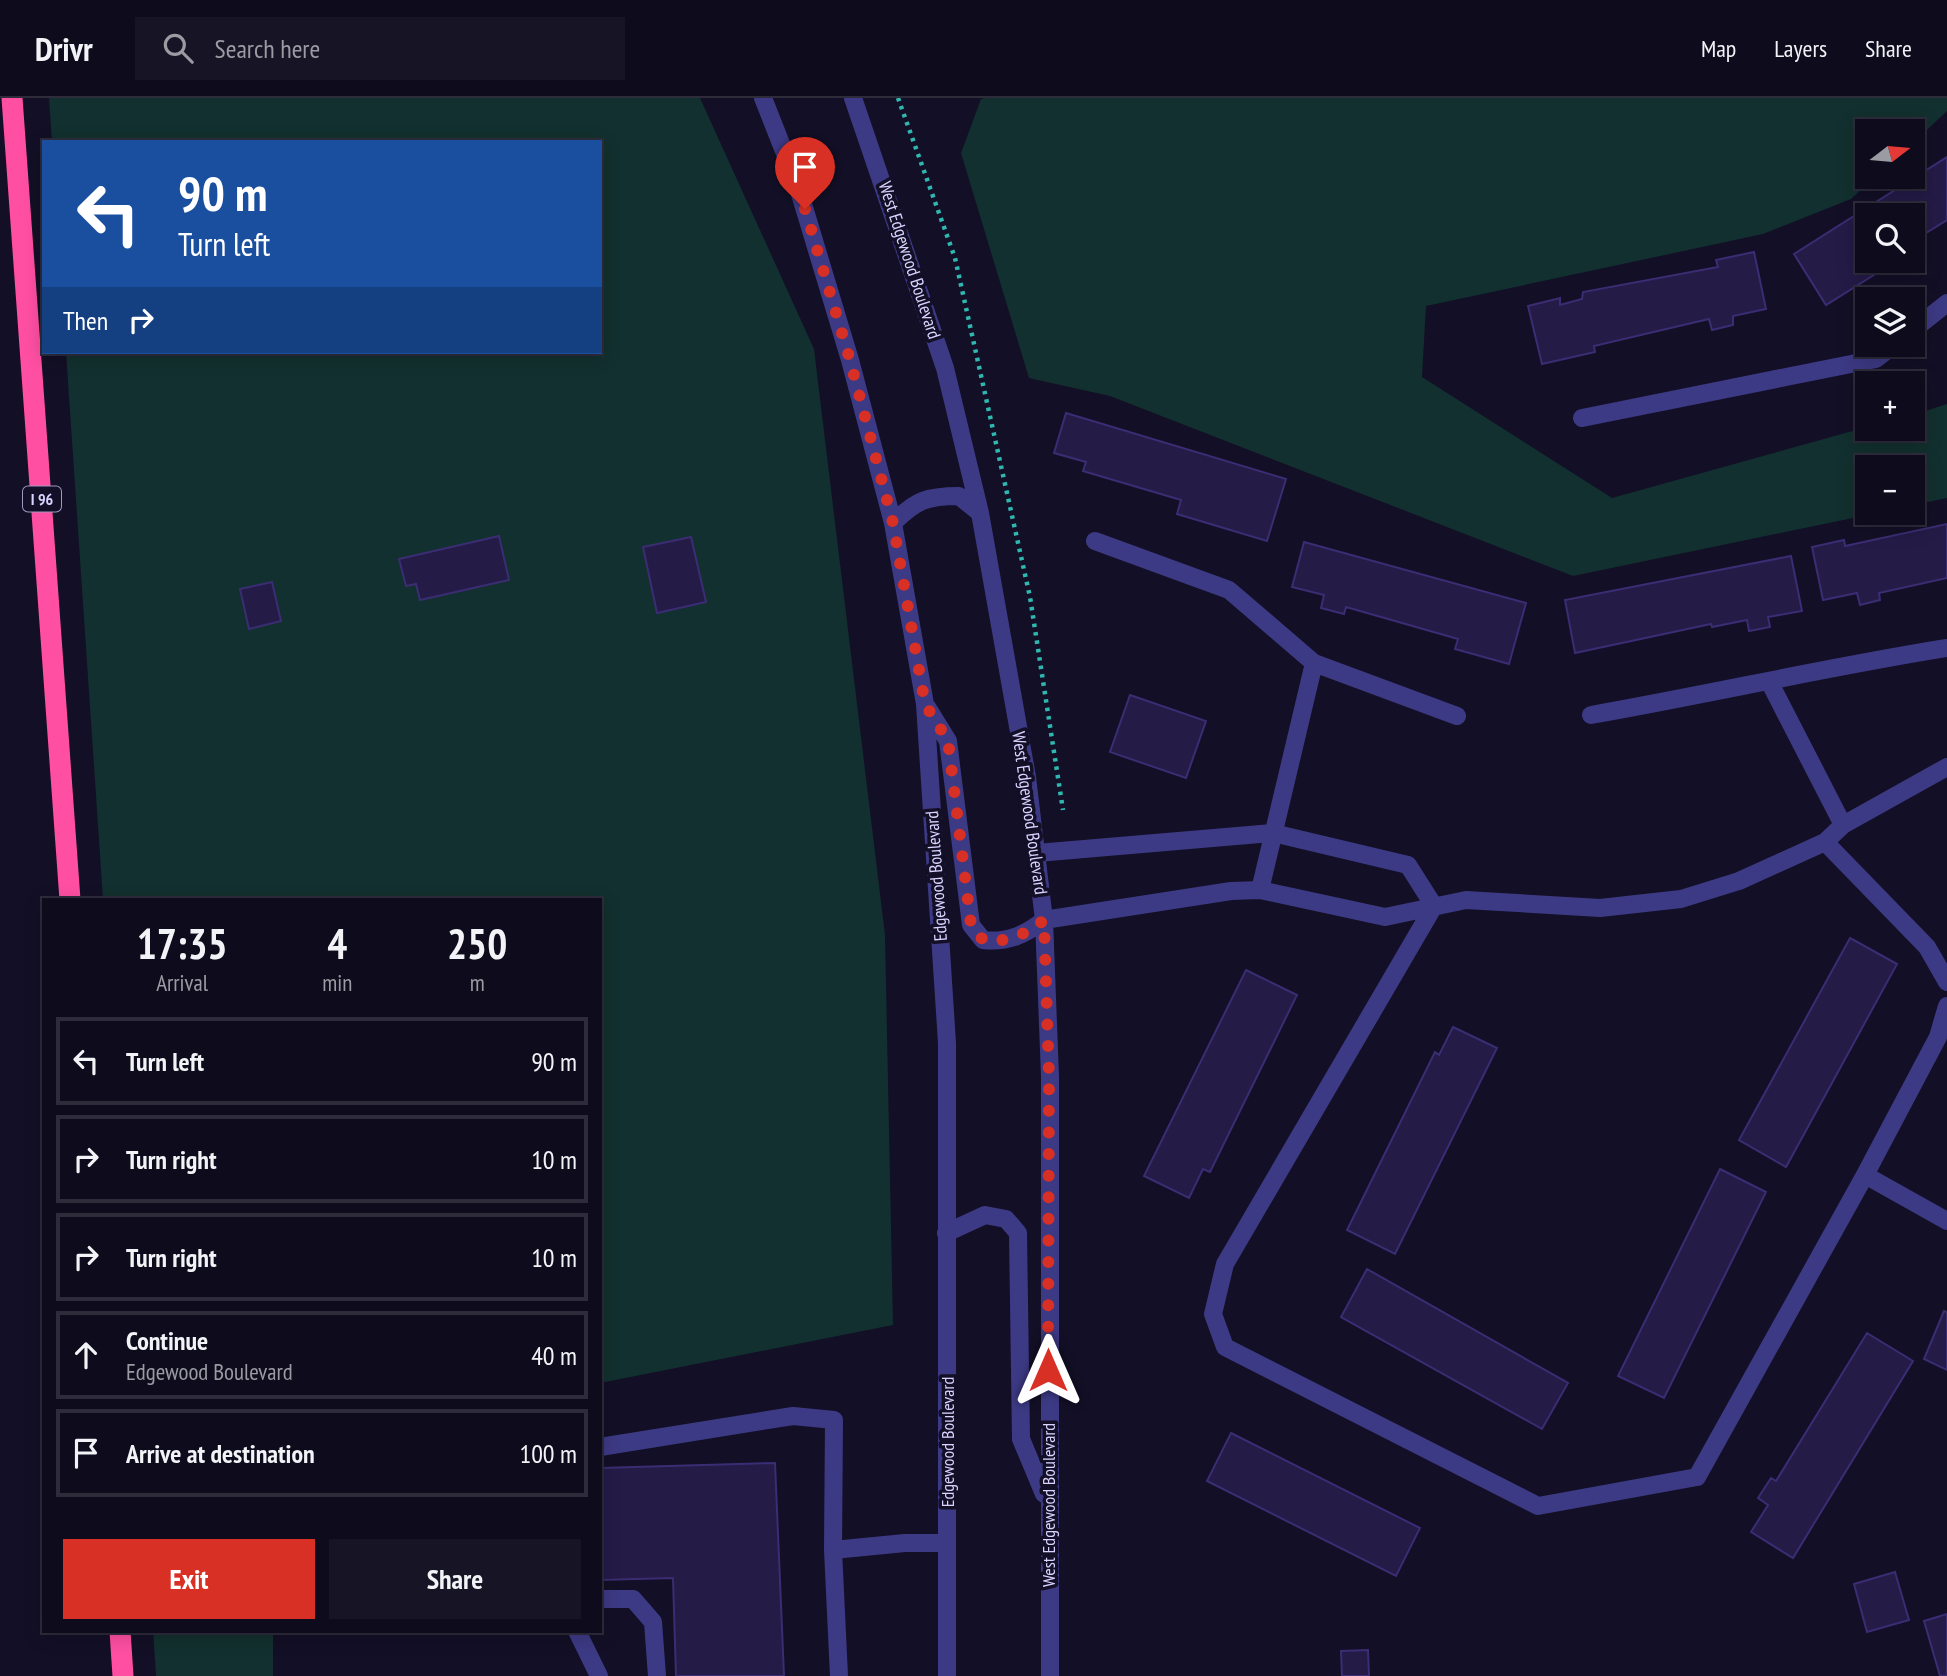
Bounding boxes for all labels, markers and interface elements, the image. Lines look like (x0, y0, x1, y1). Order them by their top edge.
search box (135, 17, 625, 80)
text: Drivr (35, 27, 93, 70)
icon: search (159, 29, 197, 67)
text: Search here (215, 32, 320, 65)
text: Map (1701, 33, 1736, 64)
text: Layers (1774, 33, 1827, 64)
text: Share (1865, 33, 1912, 64)
north arrow (1855, 119, 1925, 189)
map controls (1855, 119, 1925, 525)
pin (775, 137, 835, 209)
icon: arrive (786, 148, 824, 186)
text: 90 m (178, 161, 267, 225)
icon: left (63, 168, 154, 259)
street label: West Edgewood Boulevard (874, 178, 946, 342)
button: search (1855, 203, 1925, 273)
text: Turn left (178, 223, 270, 265)
button: layers (1855, 287, 1925, 357)
icon: right (122, 301, 160, 339)
text: Then (63, 304, 108, 337)
button: + (1855, 371, 1925, 441)
button: − (1855, 455, 1925, 525)
road number: I 96 (23, 486, 61, 512)
street label: West Edgewood Boulevard (1007, 730, 1053, 896)
street label: Edgewood Boulevard (920, 810, 952, 942)
text: 17:35 (137, 916, 228, 971)
text: 4 (327, 916, 347, 971)
text: 250 (447, 916, 507, 971)
text: Arrival (156, 968, 208, 997)
text: min (322, 968, 352, 997)
text: m (470, 968, 485, 997)
icon: left (67, 1042, 105, 1080)
text: Turn left (126, 1045, 204, 1078)
text: 90 m (531, 1045, 577, 1078)
icon: right (67, 1140, 105, 1178)
text: Turn right (126, 1143, 217, 1176)
text: 10 m (531, 1143, 577, 1176)
icon: right (67, 1238, 105, 1276)
text: Turn right (126, 1241, 217, 1274)
text: 10 m (531, 1241, 577, 1274)
text: Continue (126, 1324, 208, 1357)
position arrow (1011, 1333, 1085, 1407)
icon: ahead (67, 1336, 105, 1374)
text: 40 m (531, 1339, 577, 1372)
text: Edgewood Boulevard (126, 1357, 293, 1386)
street label: Edgewood Boulevard (936, 1377, 959, 1507)
street label: West Edgewood Boulevard (1037, 1423, 1060, 1587)
icon: arrive (67, 1434, 105, 1472)
text: Arrive at destination (126, 1437, 315, 1470)
text: 100 m (519, 1437, 577, 1470)
button: Exit (63, 1539, 315, 1619)
button: Share (329, 1539, 581, 1619)

